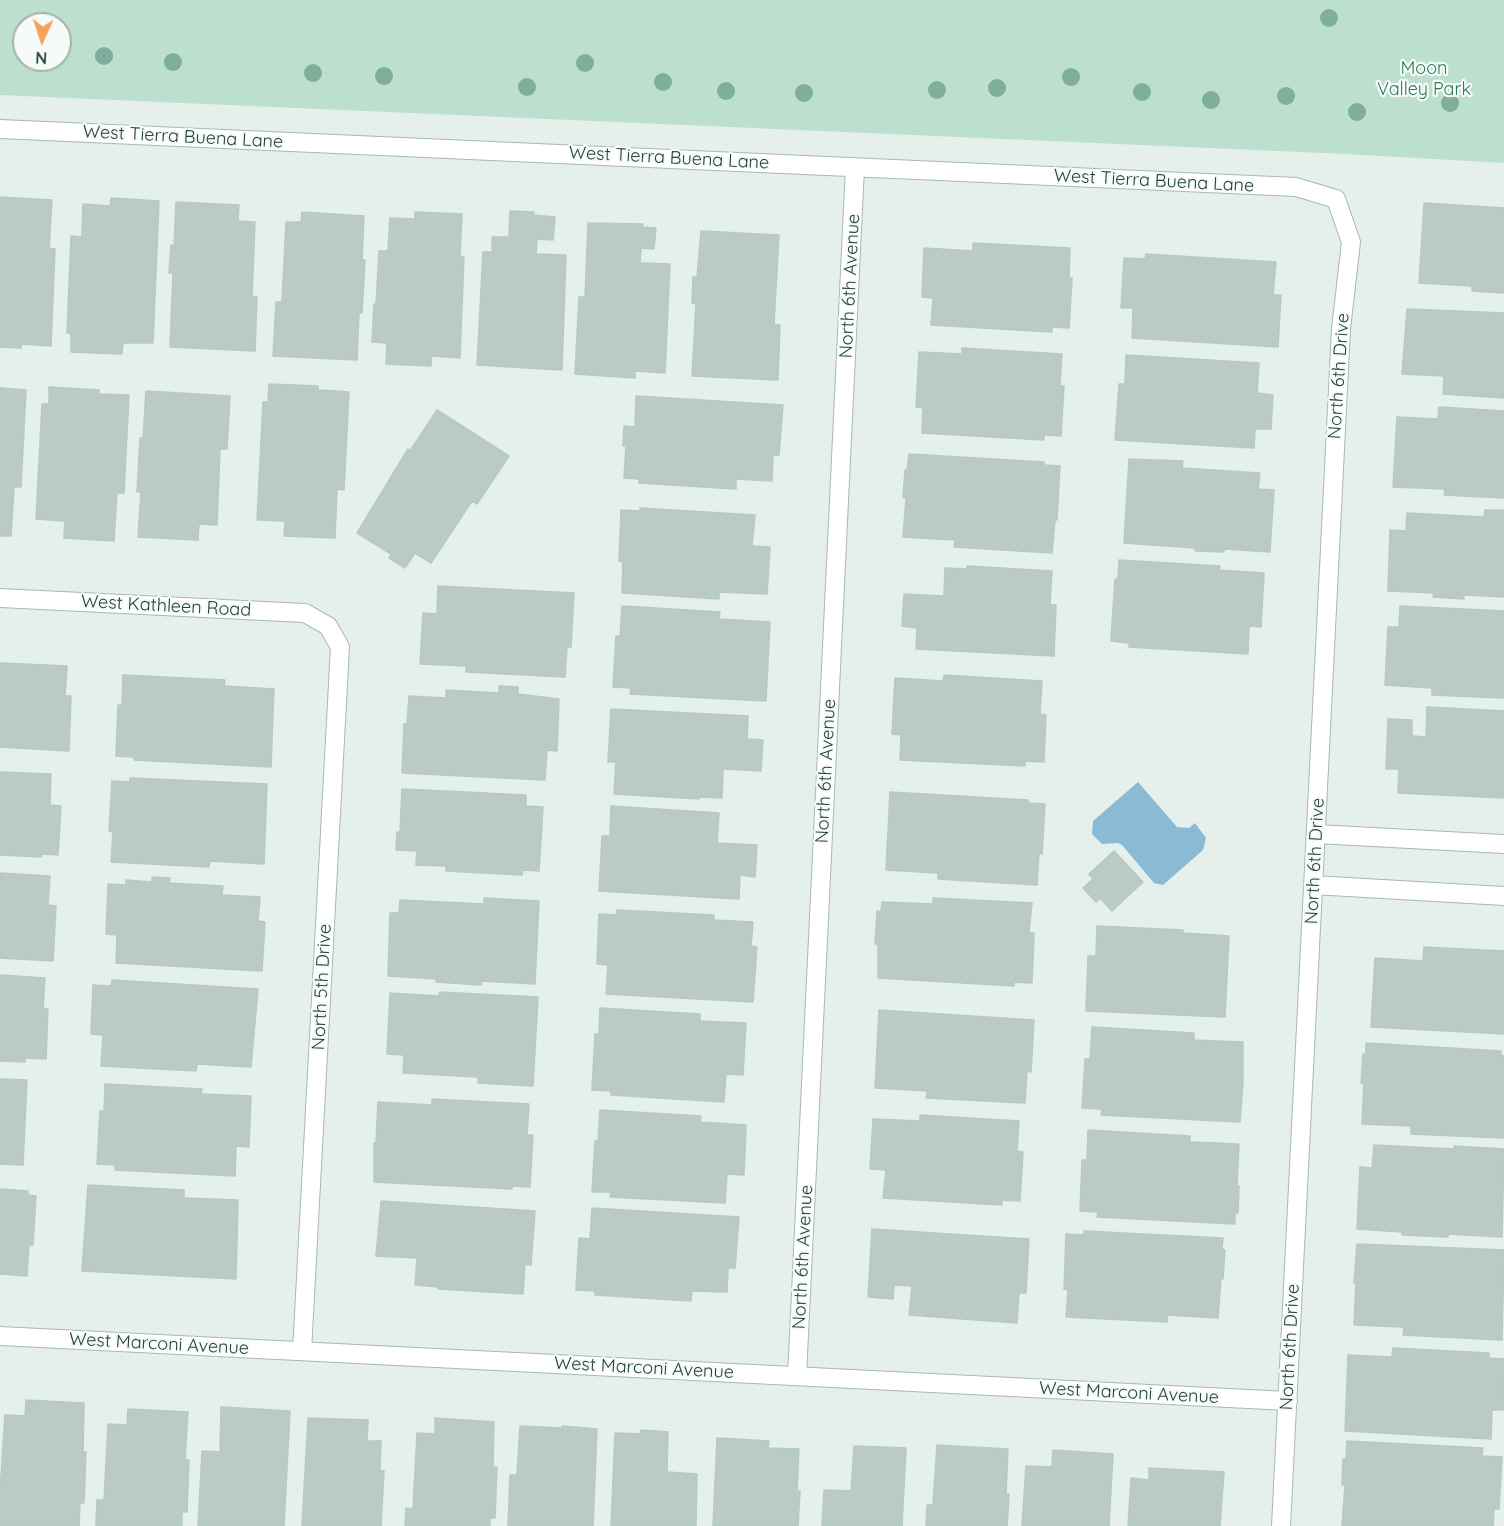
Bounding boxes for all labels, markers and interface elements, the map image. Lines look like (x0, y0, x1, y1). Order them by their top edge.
north arrow (12, 12, 72, 72)
text: N (35, 48, 48, 68)
park label: Moon Valley Park (1377, 58, 1471, 100)
street label: West Tierra Buena Lane (82, 121, 284, 153)
street label: West Tierra Buena Lane (568, 142, 770, 174)
street label: West Tierra Buena Lane (1053, 165, 1255, 197)
street label: North 6th Avenue (835, 213, 865, 359)
street label: North 6th Drive (1324, 312, 1354, 440)
street label: West Kathleen Road (80, 591, 252, 621)
street label: North 6th Avenue (811, 698, 841, 844)
street label: North 6th Drive (1301, 797, 1329, 925)
street label: North 5th Drive (308, 923, 336, 1051)
street label: North 6th Avenue (788, 1184, 818, 1330)
street label: North 6th Drive (1276, 1283, 1304, 1411)
street label: West Marconi Avenue (69, 1329, 249, 1359)
street label: West Marconi Avenue (554, 1353, 734, 1383)
street label: West Marconi Avenue (1039, 1378, 1219, 1408)

